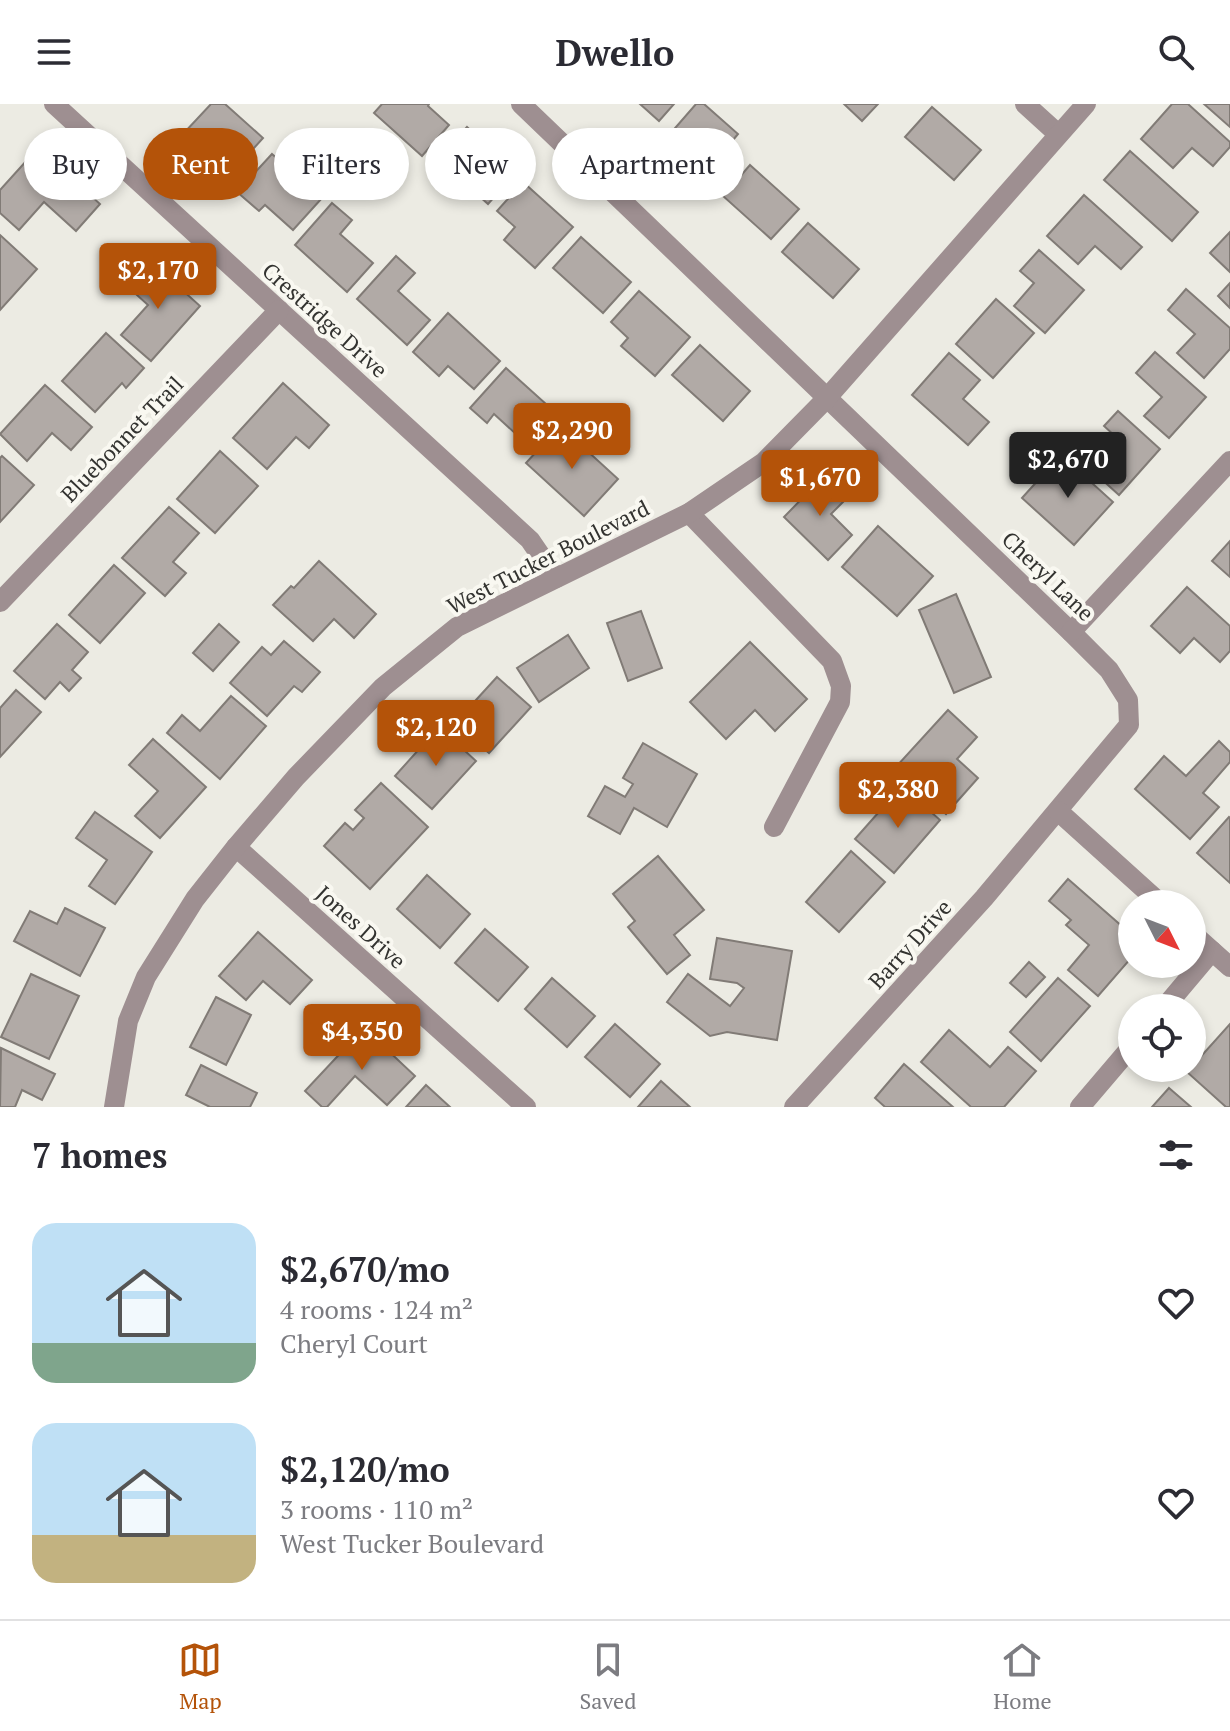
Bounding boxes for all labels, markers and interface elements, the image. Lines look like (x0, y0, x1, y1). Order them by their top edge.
text: Dwello (556, 29, 674, 76)
icon: menu (32, 30, 76, 74)
icon: search (1154, 30, 1198, 74)
chip: Buy (24, 128, 127, 200)
chip: Rent (143, 128, 258, 200)
chip: Filters (274, 128, 409, 200)
chip: New (425, 128, 536, 200)
chip: Apartment (552, 128, 744, 200)
pin: $2,170 (93, 243, 223, 311)
text: $2,170 (117, 252, 199, 286)
street label: Crestridge Drive (257, 256, 394, 384)
street label: Bluebonnet Trail (54, 369, 189, 508)
pin: $2,290 (507, 403, 637, 471)
text: $2,290 (531, 412, 613, 446)
pin: $2,670 (1003, 432, 1133, 500)
text: $2,670 (1027, 441, 1109, 475)
pin: $1,670 (755, 450, 885, 518)
text: $1,670 (779, 459, 861, 493)
street label: West Tucker Boulevard (442, 493, 654, 620)
street label: Cheryl Lane (996, 524, 1101, 627)
pin: $2,120 (371, 700, 501, 768)
text: $2,120 (395, 709, 477, 743)
pin: $2,380 (833, 762, 963, 830)
text: $2,380 (857, 771, 939, 805)
street label: Jones Drive (310, 879, 412, 975)
north arrow (1118, 890, 1206, 978)
map controls (1118, 890, 1206, 1082)
street label: Barry Drive (862, 893, 957, 995)
button: locate (1118, 994, 1206, 1082)
pin: $4,350 (297, 1004, 427, 1072)
text: $4,350 (321, 1013, 403, 1047)
text: 7 homes (32, 1133, 167, 1178)
icon: filters (1154, 1133, 1198, 1177)
text: $2,670/mo (280, 1247, 450, 1292)
icon: home (96, 1255, 192, 1351)
icon: heart (1154, 1281, 1198, 1325)
text: 4 rooms · 124 m² (280, 1292, 473, 1326)
text: Cheryl Court (280, 1326, 428, 1360)
text: $2,120/mo (280, 1447, 450, 1492)
icon: home (96, 1455, 192, 1551)
icon: heart (1154, 1481, 1198, 1525)
text: 3 rooms · 110 m² (280, 1492, 473, 1526)
text: West Tucker Boulevard (280, 1526, 544, 1560)
tab: Map (178, 1638, 222, 1715)
tab: Saved (579, 1638, 636, 1715)
tab: Home (993, 1638, 1052, 1715)

